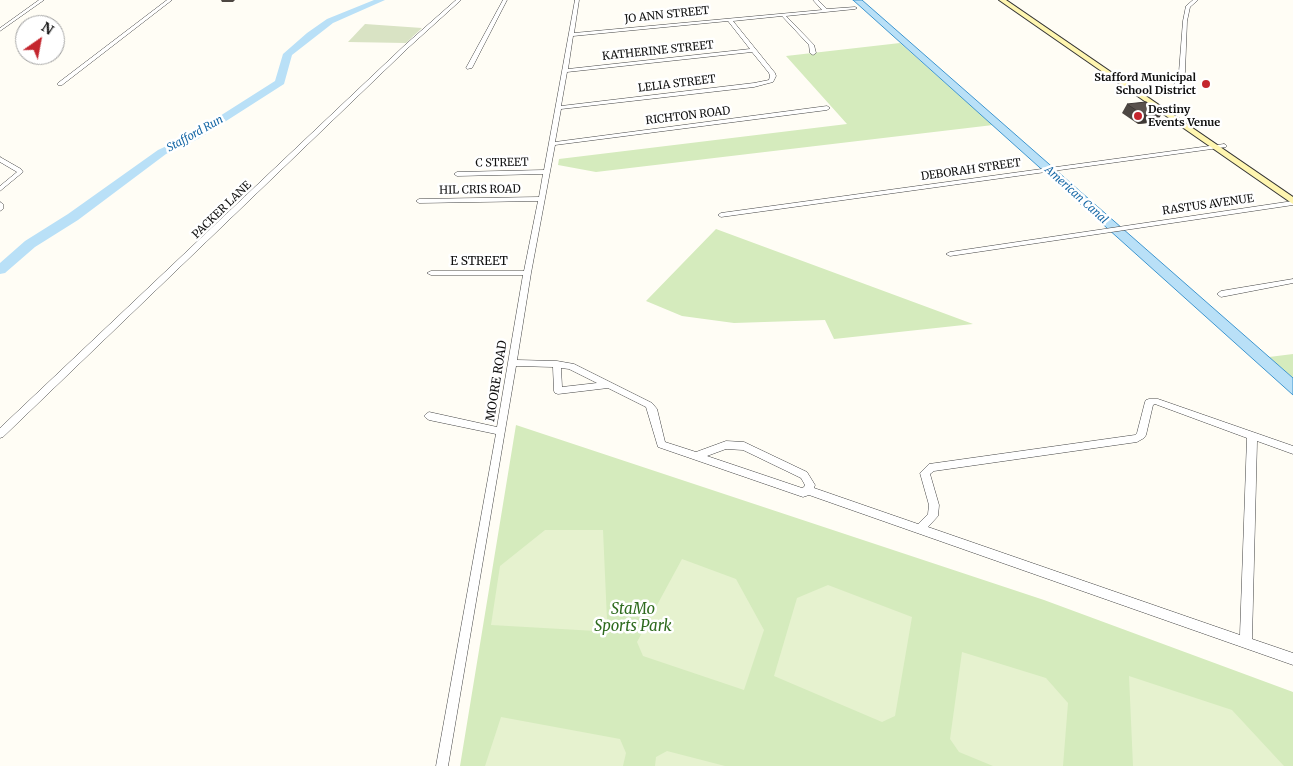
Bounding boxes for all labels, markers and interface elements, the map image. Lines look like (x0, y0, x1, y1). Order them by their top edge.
street label: JO ANN STREET (624, 4, 710, 26)
north arrow (15, 15, 65, 65)
text: N (38, 18, 57, 39)
street label: KATHERINE STREET (602, 39, 714, 63)
place label: Stafford Municipal School District (1094, 71, 1196, 97)
street label: LELIA STREET (637, 73, 717, 95)
marker: Stafford Municipal School District (1200, 78, 1212, 90)
place label: Destiny Events Venue (1148, 103, 1220, 129)
street label: RICHTON ROAD (645, 104, 731, 128)
marker: Destiny Events Venue (1132, 110, 1144, 122)
water label: Stafford Run (165, 113, 225, 155)
street label: C STREET (475, 156, 529, 170)
street label: DEBORAH STREET (920, 156, 1022, 184)
water label: American Canal (1042, 163, 1110, 227)
street label: PACKER LANE (190, 179, 254, 241)
street label: HIL CRIS ROAD (439, 183, 521, 197)
street label: RASTUS AVENUE (1161, 192, 1255, 218)
street label: E STREET (450, 255, 508, 269)
street label: MOORE ROAD (483, 339, 511, 423)
park label: StaMo Sports Park (594, 601, 672, 636)

